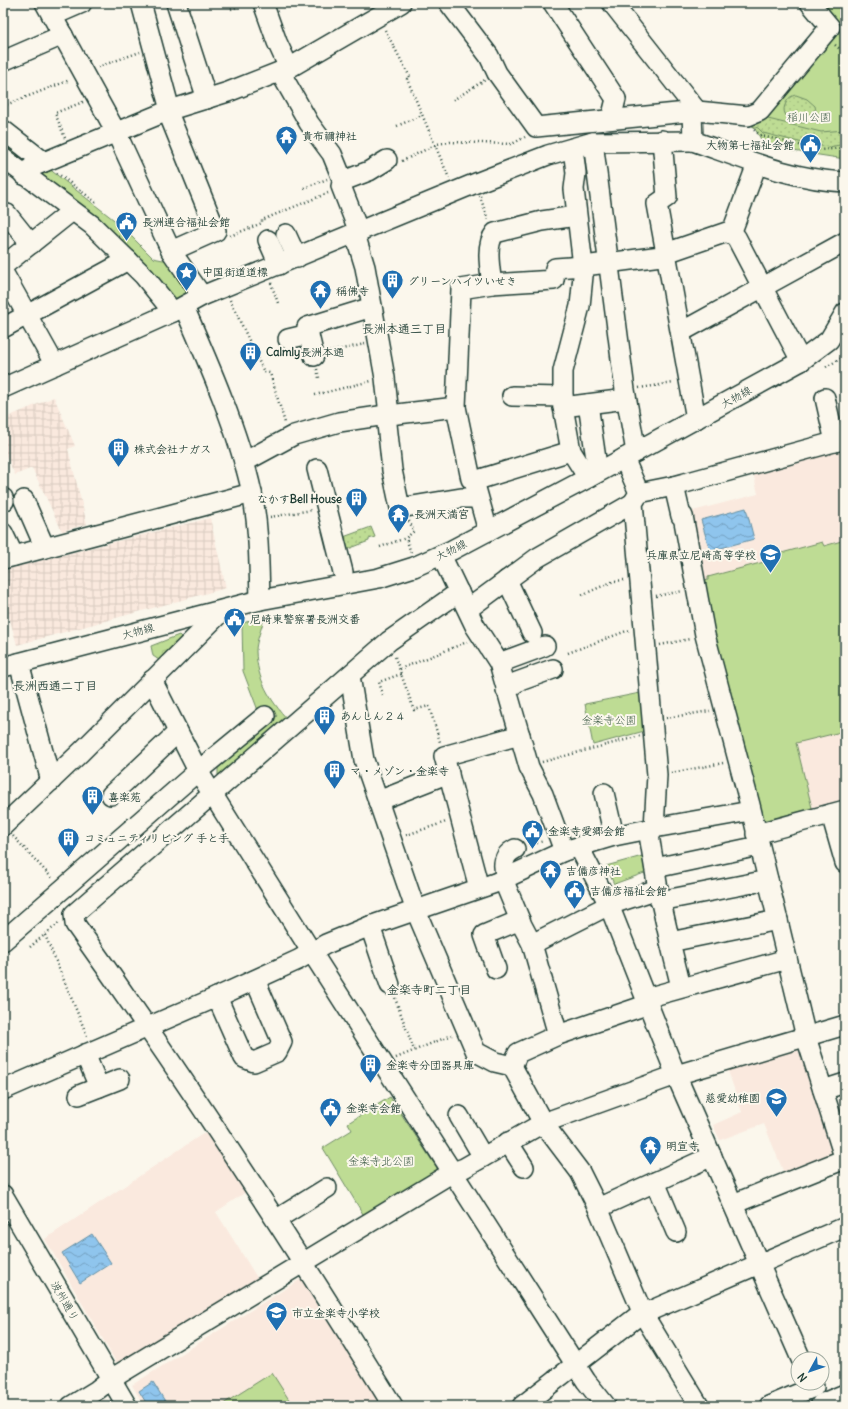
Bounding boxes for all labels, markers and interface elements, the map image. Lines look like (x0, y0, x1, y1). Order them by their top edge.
park label: 稲川公園 (787, 110, 831, 124)
temple icon: 貴布禰神社 (274, 123, 300, 156)
place label: 貴布禰神社 (302, 129, 357, 143)
public building icon: 大物第七福祉会館 (797, 132, 823, 165)
place label: 大物第七福祉会館 (706, 138, 794, 152)
public building icon: 長洲連合福祉会館 (114, 209, 140, 242)
place label: 長洲連合福祉会館 (142, 215, 230, 229)
place icon: 中国街道道標 (174, 259, 200, 292)
place label: 中国街道道標 (202, 265, 268, 279)
building icon: グリーンハイツいせき (380, 268, 406, 301)
place label: グリーンハイツいせき (408, 274, 517, 288)
temple icon: 稱佛寺 (307, 278, 333, 311)
place label: 稱佛寺 (336, 284, 369, 298)
district label: 長洲本通三丁目 (362, 321, 446, 336)
building icon: Calmly長洲本通 (237, 339, 263, 372)
place label: Calmly長洲本通 (266, 345, 344, 360)
street label: 大物線 (718, 383, 754, 411)
building icon: 株式会社ナガス (106, 436, 132, 469)
place label: 株式会社ナガス (134, 442, 211, 456)
building icon: なかすBell House (344, 486, 370, 519)
place label: なかすBell House (257, 492, 342, 506)
temple icon: 長洲天満宮 (386, 501, 412, 534)
place label: 長洲天満宮 (414, 507, 469, 521)
street label: 大物線 (433, 536, 469, 564)
school or university icon: 兵庫県立尼崎高等学校 (758, 542, 784, 575)
place label: 兵庫県立尼崎高等学校 (646, 548, 756, 562)
public building icon: 尼崎東警察署長洲交番 (222, 606, 248, 639)
place label: 尼崎東警察署長洲交番 (250, 612, 360, 626)
street label: 大物線 (120, 620, 156, 642)
district label: 長洲西通二丁目 (13, 678, 97, 693)
building icon: あんしん２４ (311, 703, 337, 736)
place label: あんしん２４ (340, 709, 406, 723)
park label: 金楽寺公園 (582, 713, 637, 727)
building icon: マ・メゾン・金楽寺 (321, 758, 347, 791)
place label: マ・メゾン・金楽寺 (350, 764, 449, 778)
building icon: 喜楽苑 (80, 784, 106, 817)
place label: 喜楽苑 (108, 790, 141, 804)
public building icon: 金楽寺愛郷会館 (519, 818, 545, 851)
place label: 金楽寺愛郷会館 (548, 824, 625, 838)
building icon: コミュニティリビング 手と手 (56, 825, 82, 858)
place label: コミュニティリビング 手と手 (84, 831, 229, 845)
temple icon: 吉備彦神社 (537, 858, 563, 891)
place label: 吉備彦神社 (566, 864, 621, 878)
public building icon: 吉備彦福祉会館 (562, 878, 588, 911)
place label: 吉備彦福祉会館 (590, 884, 667, 898)
district label: 金楽寺町二丁目 (387, 982, 471, 997)
building icon: 金楽寺分団器具庫 (358, 1052, 384, 1085)
place label: 金楽寺分団器具庫 (386, 1058, 474, 1072)
school or university icon: 慈愛幼稚園 (763, 1085, 789, 1118)
place label: 慈愛幼稚園 (705, 1091, 760, 1105)
public building icon: 金楽寺会館 (317, 1095, 343, 1128)
place label: 金楽寺会館 (346, 1101, 401, 1115)
temple icon: 明宣寺 (638, 1133, 664, 1166)
place label: 明宣寺 (666, 1139, 699, 1153)
park label: 金楽寺北公園 (348, 1154, 414, 1168)
street label: 波州通り (48, 1278, 82, 1324)
school or university icon: 市立金楽寺小学校 (264, 1300, 290, 1333)
place label: 市立金楽寺小学校 (292, 1306, 380, 1320)
north arrow (790, 1351, 830, 1391)
text: N (795, 1370, 810, 1385)

